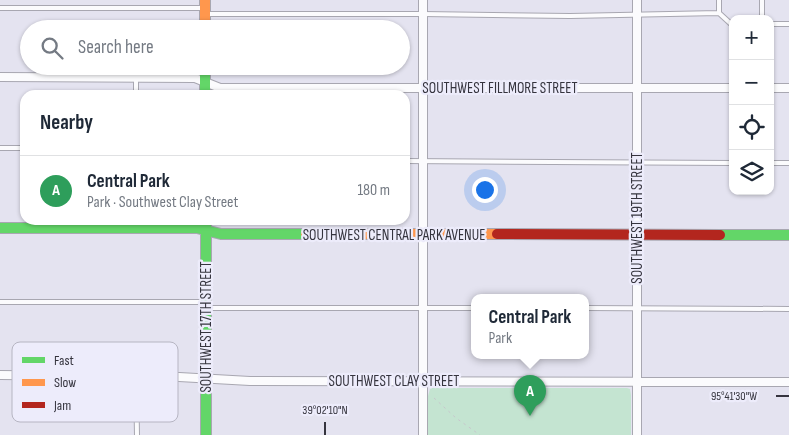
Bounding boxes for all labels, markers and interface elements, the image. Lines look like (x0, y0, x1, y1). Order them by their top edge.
map controls (729, 15, 774, 195)
button: + (729, 15, 774, 60)
search box (20, 20, 410, 75)
icon: search (38, 34, 66, 62)
text: Search here (78, 36, 154, 59)
button: − (729, 60, 774, 105)
street label: SOUTHWEST FILLMORE STREET (422, 79, 578, 98)
button: locate (729, 105, 774, 150)
text: Nearby (40, 110, 93, 135)
button: layers (729, 150, 774, 195)
street label: SOUTHWEST 19TH STREET (628, 152, 647, 284)
text: Central Park (87, 170, 170, 193)
your location (472, 177, 498, 203)
text: A (52, 181, 60, 200)
text: 180 m (357, 181, 390, 200)
text: Park · Southwest Clay Street (87, 193, 238, 212)
street label: SOUTHWEST CENTRAL PARK AVENUE (303, 226, 485, 245)
street label: SOUTHWEST 17TH STREET (197, 261, 216, 393)
popup (471, 294, 589, 359)
text: Central Park (489, 306, 571, 329)
text: Park (489, 329, 512, 348)
legend (12, 342, 178, 422)
text: Fast (54, 352, 74, 369)
street label: SOUTHWEST CLAY STREET (329, 372, 459, 391)
text: Slow (54, 374, 76, 391)
pin: A (514, 375, 546, 416)
text: 95°41'30"W (711, 389, 757, 404)
text: Jam (53, 397, 71, 414)
text: 39°02'10"N (302, 403, 348, 418)

